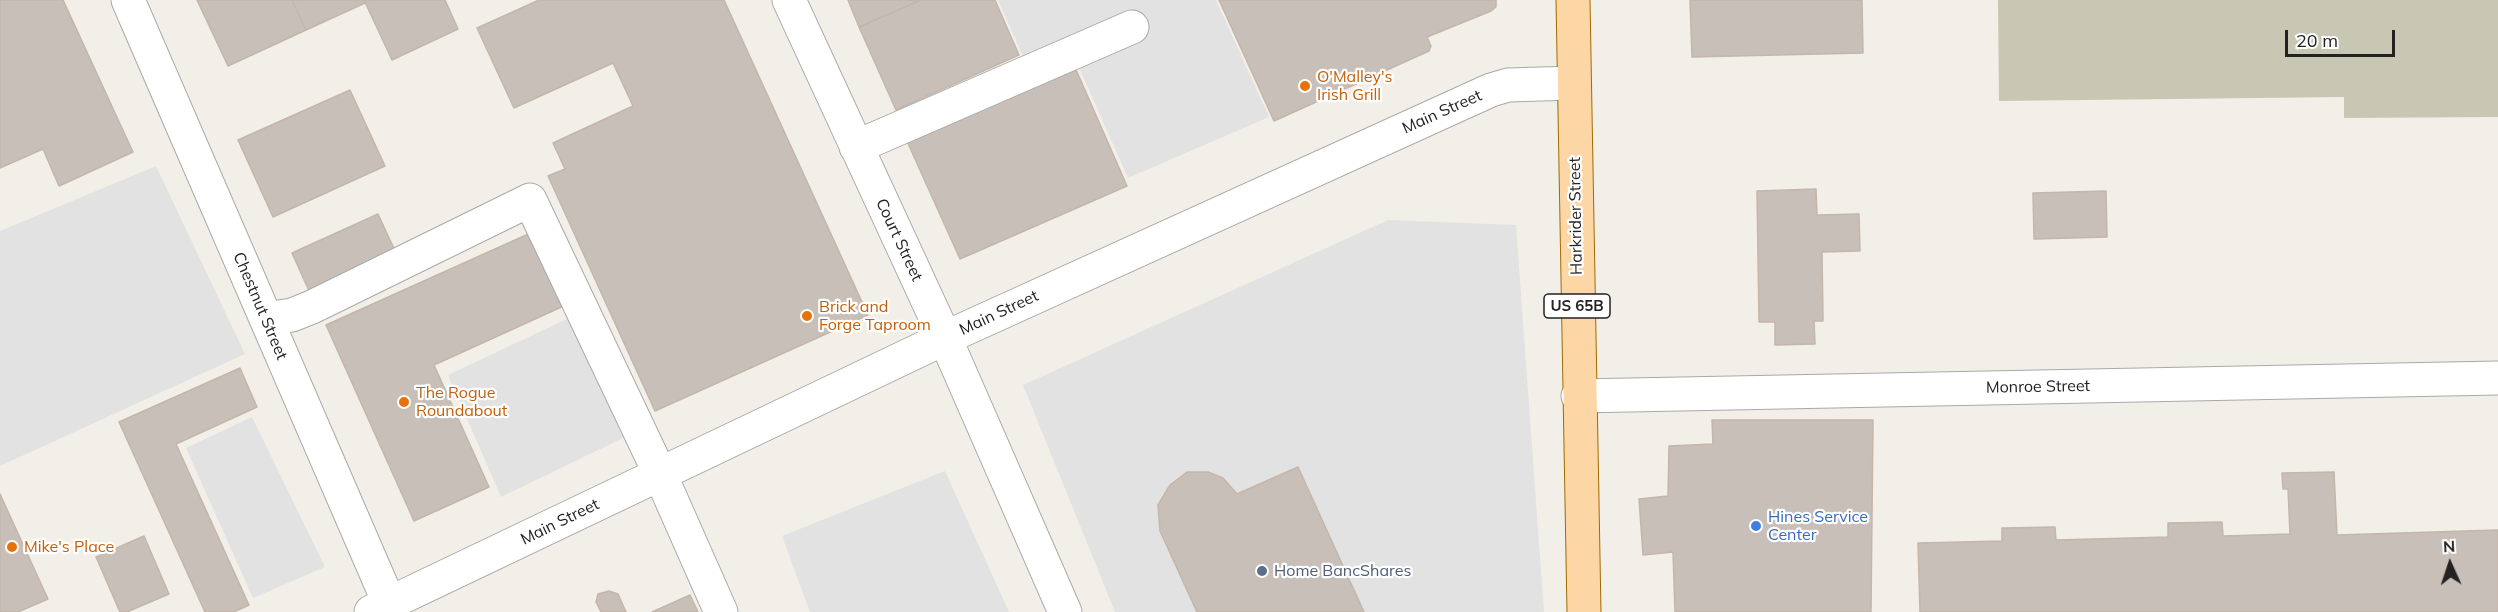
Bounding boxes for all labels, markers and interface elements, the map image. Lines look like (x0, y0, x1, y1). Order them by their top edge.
scale bar (2288, 18, 2398, 56)
text: 20 m (2296, 29, 2338, 52)
place label: O'Malley's Irish Grill (1317, 67, 1392, 105)
marker: O'Malley's Irish Grill (1298, 79, 1312, 93)
street label: Main Street (1399, 86, 1485, 138)
street label: Harkrider Street (1565, 157, 1587, 275)
street label: Court Street (871, 196, 927, 284)
street label: Chestnut Street (229, 249, 291, 363)
street label: Main Street (956, 286, 1042, 340)
road number: US 65B (1544, 294, 1610, 318)
place label: Brick and Forge Taproom (819, 297, 931, 335)
marker: Brick and Forge Taproom (800, 309, 814, 323)
street label: Monroe Street (1986, 376, 2090, 398)
place label: The Rogue Roundabout (416, 383, 507, 421)
marker: The Rogue Roundabout (397, 395, 411, 409)
street label: Main Street (518, 495, 602, 549)
place label: Hines Service Center (1768, 507, 1868, 545)
marker: Hines Service Center (1749, 519, 1763, 533)
north arrow (2420, 534, 2480, 594)
text: N (2442, 536, 2456, 556)
place label: Mike's Place (24, 537, 114, 557)
marker: Mike's Place (5, 540, 19, 554)
place label: Home BancShares (1274, 561, 1411, 581)
marker: Home BancShares (1255, 564, 1269, 578)

